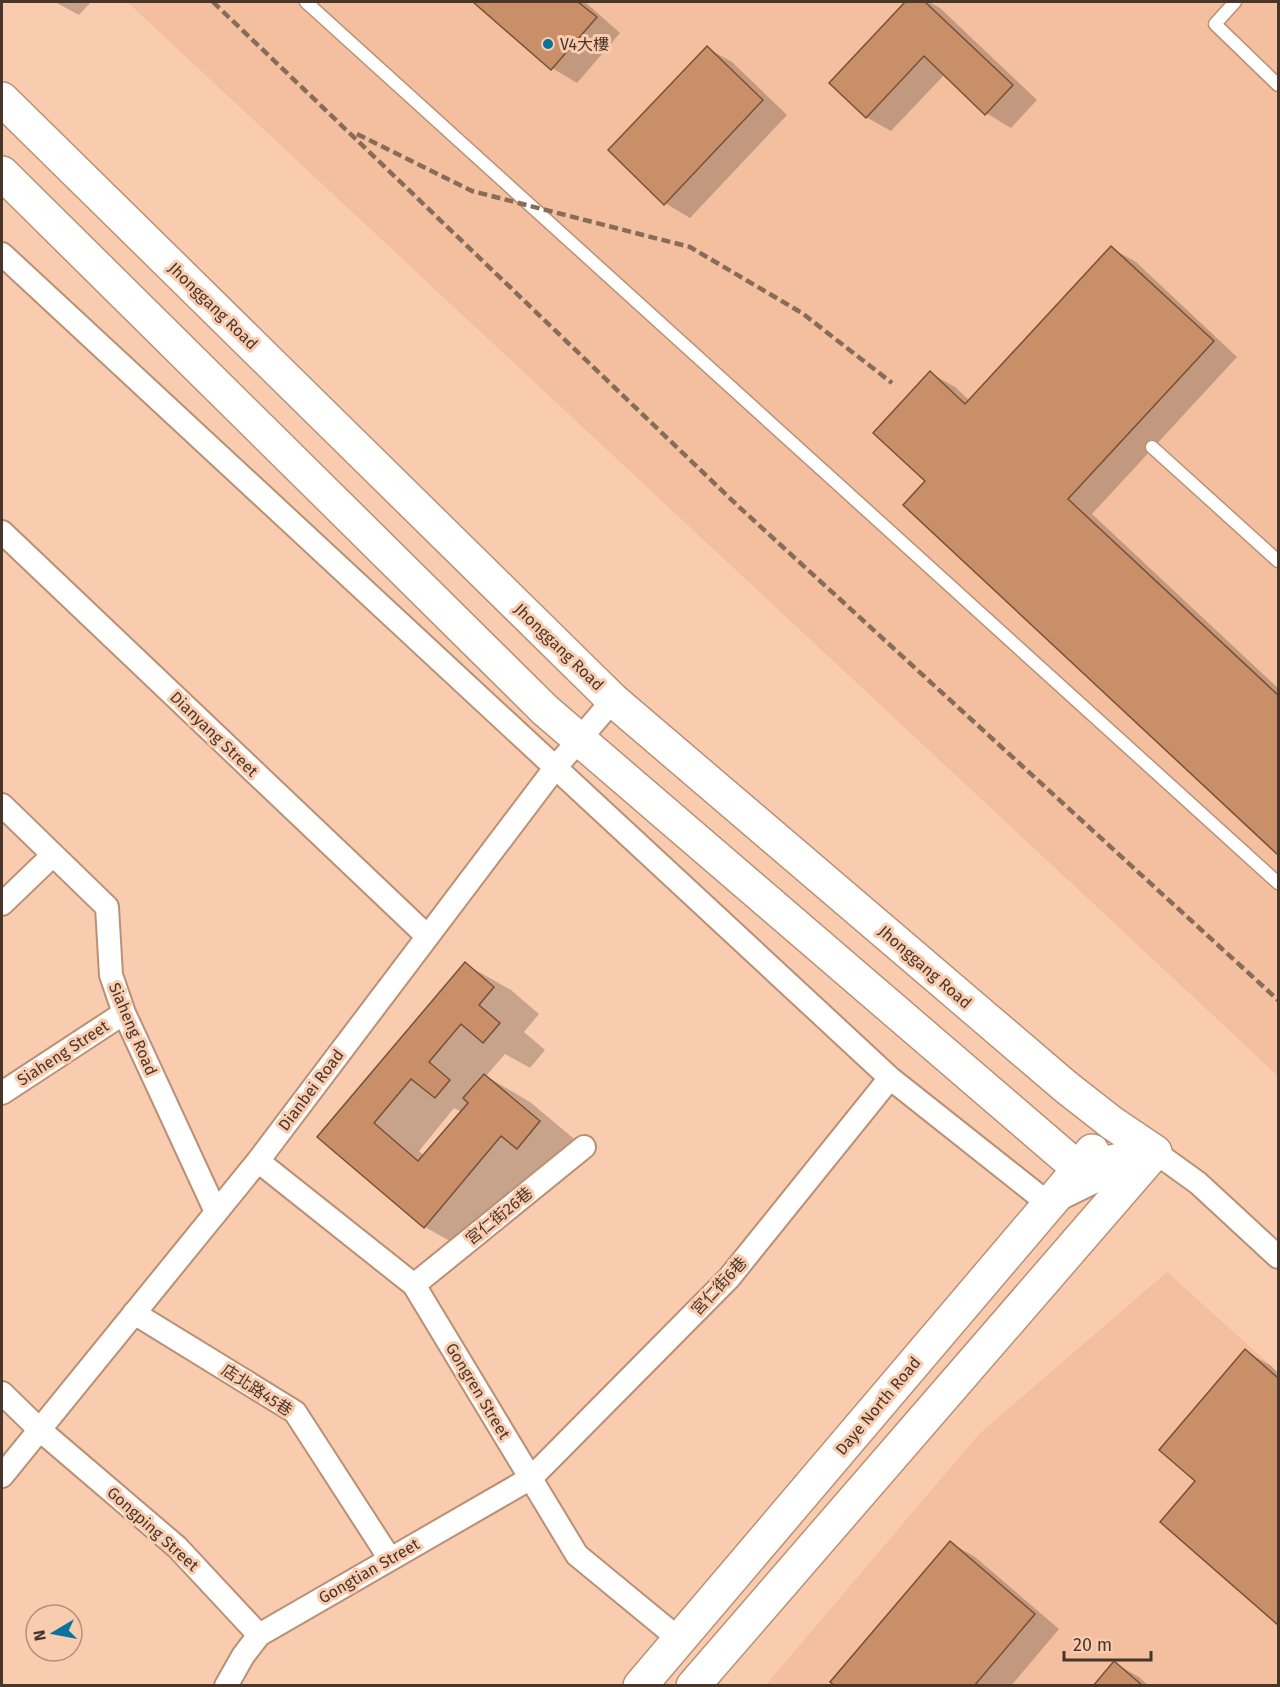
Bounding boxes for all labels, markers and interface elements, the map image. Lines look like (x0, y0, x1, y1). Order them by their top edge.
place label: V4大樓 (560, 35, 609, 54)
marker: V4大樓 (541, 37, 555, 51)
street label: Jhonggang Road (164, 259, 262, 353)
street label: Jhonggang Road (510, 600, 608, 694)
street label: Dianyang Street (166, 687, 262, 781)
street label: Jhonggang Road (875, 921, 975, 1013)
street label: Siaheng Road (105, 980, 161, 1078)
street label: Siaheng Street (14, 1016, 113, 1090)
street label: Dianbei Road (274, 1046, 348, 1134)
street label: 宮仁街26巷 (462, 1183, 536, 1249)
street label: 宮仁街6巷 (687, 1253, 751, 1319)
street label: Gongren Street (442, 1340, 514, 1443)
street label: Daye North Road (831, 1353, 925, 1459)
street label: 店北路45巷 (218, 1360, 296, 1420)
street label: Gongping Street (103, 1483, 203, 1575)
street label: Gongtian Street (315, 1534, 423, 1608)
north arrow (24, 1603, 84, 1663)
scale bar (1064, 1624, 1151, 1662)
text: N (29, 1629, 50, 1642)
text: 20 m (1073, 1634, 1112, 1656)

